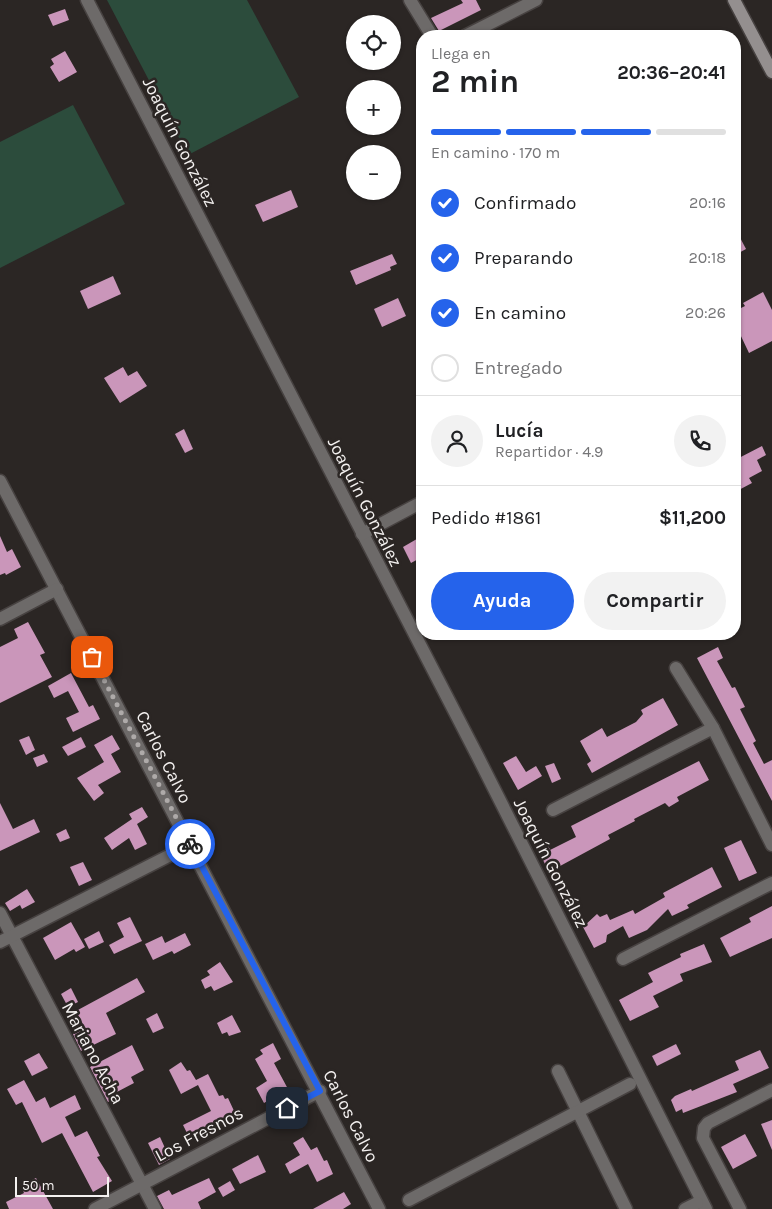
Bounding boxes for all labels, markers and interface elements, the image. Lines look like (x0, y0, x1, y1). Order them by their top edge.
map controls (346, 15, 401, 200)
button: locate (346, 15, 401, 70)
text: Llega en (431, 44, 491, 63)
text: 20:36–20:41 (617, 62, 726, 84)
text: 2 min (431, 63, 519, 100)
street label: Joaquín González (138, 74, 222, 210)
button: + (346, 80, 401, 135)
text: En camino · 170 m (431, 143, 560, 162)
button: − (346, 145, 401, 200)
icon: check (431, 189, 459, 217)
text: Confirmado (474, 192, 576, 214)
text: 20:16 (689, 193, 726, 212)
icon: check (431, 244, 459, 272)
text: Preparando (474, 247, 573, 269)
text: 20:18 (688, 248, 726, 267)
icon: check (431, 299, 459, 327)
text: En camino (474, 302, 566, 324)
text: 20:26 (685, 303, 726, 322)
text: Entregado (474, 357, 563, 379)
button: person (431, 415, 483, 467)
button: phone (674, 415, 726, 467)
text: Lucía (495, 420, 544, 442)
street label: Joaquín González (323, 434, 407, 570)
text: Repartidor · 4.9 (495, 442, 603, 461)
text: Pedido #1861 (431, 507, 541, 529)
text: $11,200 (659, 507, 726, 529)
button: Ayuda (431, 572, 574, 630)
button: Compartir (584, 572, 726, 630)
pin (71, 636, 113, 678)
icon: bag (78, 643, 106, 671)
street label: Carlos Calvo (131, 707, 197, 807)
street label: Joaquín González (509, 795, 593, 931)
courier (165, 819, 215, 869)
icon: bike (176, 830, 204, 858)
street label: Mariano Acha (57, 998, 129, 1108)
street label: Carlos Calvo (318, 1066, 384, 1166)
pin (266, 1087, 308, 1129)
icon: home (273, 1094, 301, 1122)
street label: Los Fresnos (151, 1102, 247, 1166)
scale bar (15, 1174, 109, 1197)
text: 50 m (22, 1177, 55, 1194)

